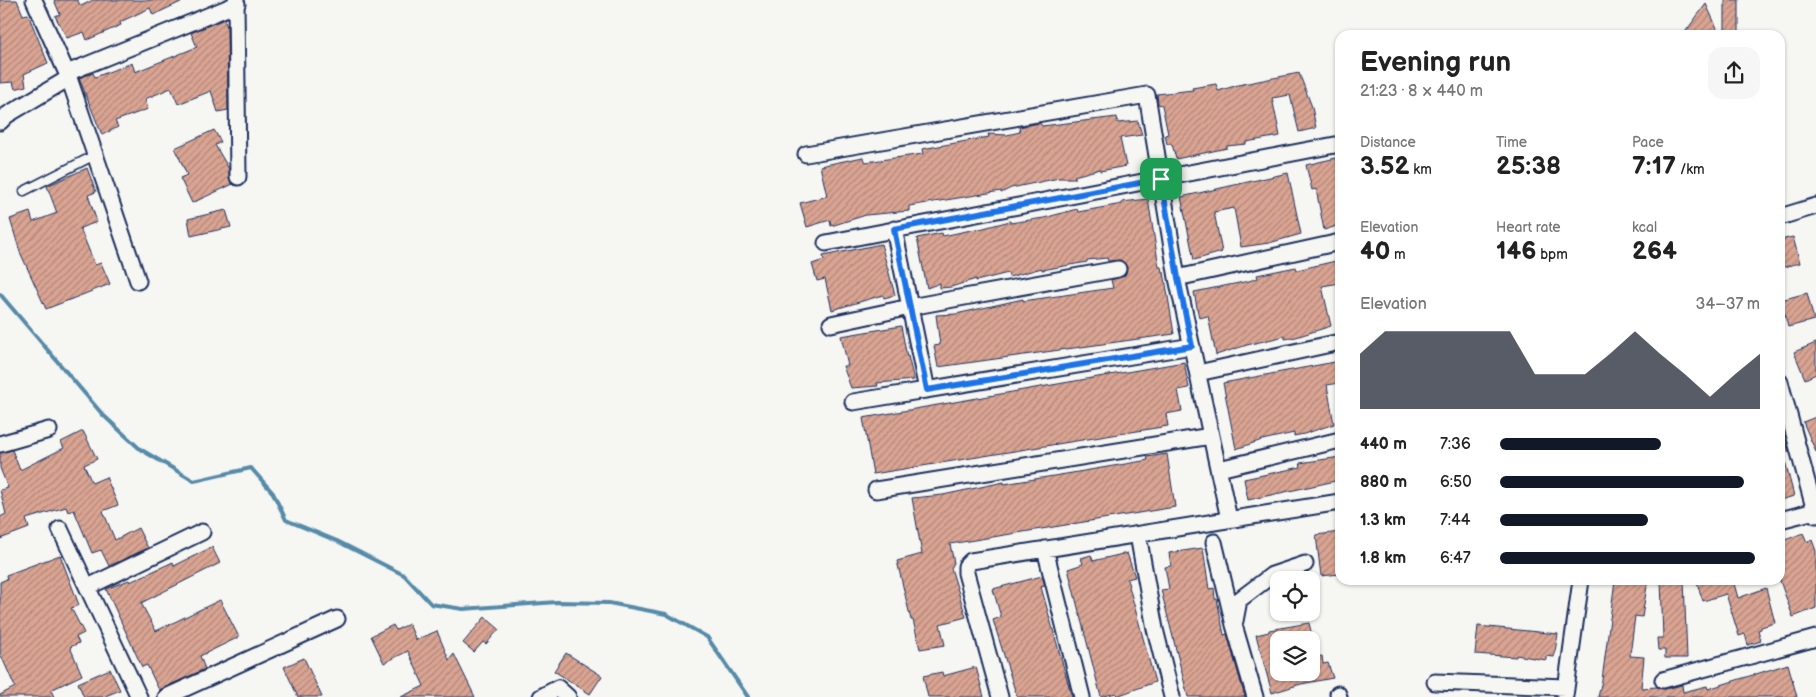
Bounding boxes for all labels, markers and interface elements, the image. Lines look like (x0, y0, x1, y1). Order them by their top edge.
text: Evening run (1360, 46, 1511, 79)
button: share (1708, 47, 1760, 99)
text: 21:23 · 8 × 440 m (1360, 82, 1483, 101)
text: Distance (1360, 134, 1416, 151)
text: Time (1496, 134, 1527, 151)
text: Pace (1632, 134, 1664, 151)
text: 3.52 (1360, 151, 1410, 182)
text: 25:38 (1496, 151, 1561, 182)
text: 7:17 (1632, 151, 1676, 182)
pin (1140, 158, 1182, 200)
text: km (1410, 161, 1432, 178)
text: /km (1676, 161, 1705, 178)
icon: arrive (1147, 165, 1175, 193)
text: Elevation (1360, 219, 1418, 236)
text: Heart rate (1496, 219, 1561, 236)
text: kcal (1632, 219, 1657, 236)
text: 40 (1360, 236, 1390, 267)
text: 146 (1496, 236, 1536, 267)
text: 264 (1632, 236, 1677, 267)
text: m (1390, 246, 1406, 263)
text: bpm (1536, 246, 1568, 263)
text: Elevation (1360, 295, 1427, 314)
text: 34–37 m (1696, 295, 1760, 314)
text: 440 m (1360, 435, 1407, 454)
text: 7:36 (1440, 435, 1471, 454)
text: 880 m (1360, 473, 1407, 492)
text: 6:50 (1440, 473, 1472, 492)
text: 1.3 km (1360, 511, 1406, 530)
text: 7:44 (1440, 511, 1471, 530)
text: 1.8 km (1360, 549, 1406, 568)
text: 6:47 (1440, 549, 1471, 568)
map controls (1270, 571, 1320, 681)
button: locate (1270, 571, 1320, 621)
button: layers (1270, 631, 1320, 681)

